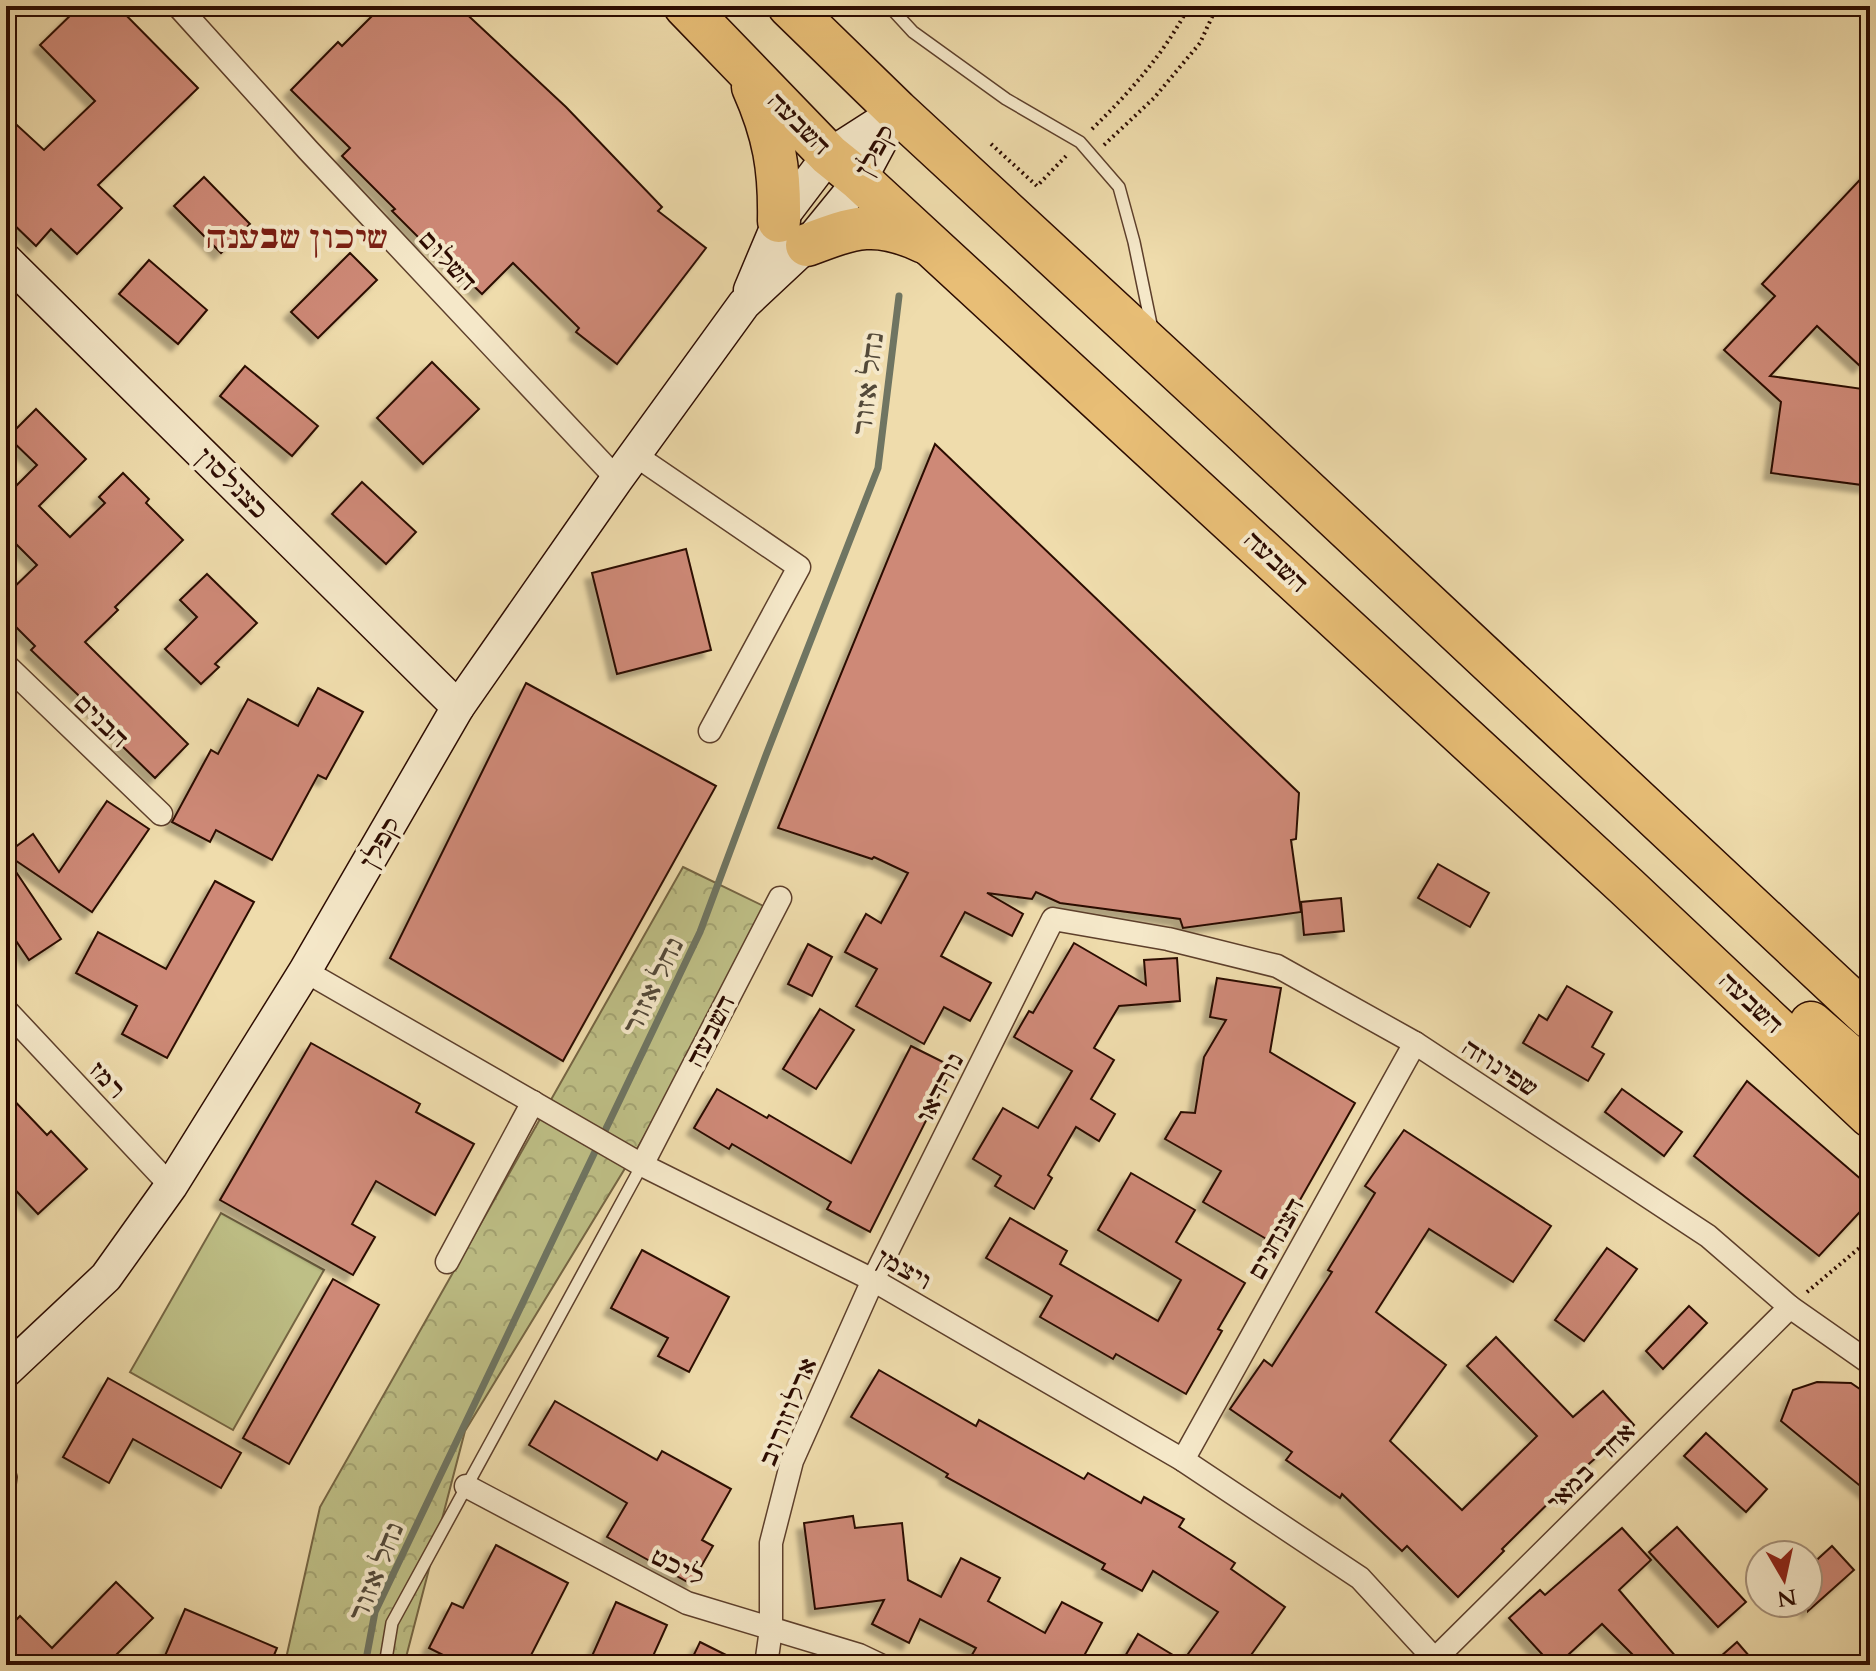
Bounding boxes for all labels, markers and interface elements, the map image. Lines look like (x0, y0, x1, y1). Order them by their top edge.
street label: השבעה (760, 86, 837, 163)
street label: קפלן (848, 119, 903, 183)
district label: שיכון שבענה (206, 216, 388, 260)
street label: השלום (412, 224, 484, 298)
water label: נחל אזור (845, 330, 892, 438)
street label: כצנלסון (188, 440, 275, 527)
street label: השבעה (1237, 524, 1315, 600)
street label: הבנים (66, 687, 135, 756)
street label: קפלן (352, 811, 409, 875)
water label: נחל אזור (615, 932, 692, 1041)
street label: השבעה (1712, 965, 1790, 1041)
street label: השבעה (679, 990, 743, 1073)
street label: שפינוזה (1456, 1032, 1544, 1105)
street label: נורדאו (909, 1048, 972, 1129)
street label: רמז (81, 1054, 132, 1106)
street label: הצנחנים (1240, 1192, 1312, 1286)
street label: ויצמן (870, 1241, 938, 1298)
street label: ארלוזורוב (752, 1353, 825, 1471)
street label: אחד במאי (1540, 1416, 1643, 1519)
water label: נחל אזור (341, 1517, 412, 1627)
north arrow (1744, 1539, 1824, 1619)
street label: ליכט (646, 1541, 710, 1594)
text: N (1775, 1581, 1799, 1614)

